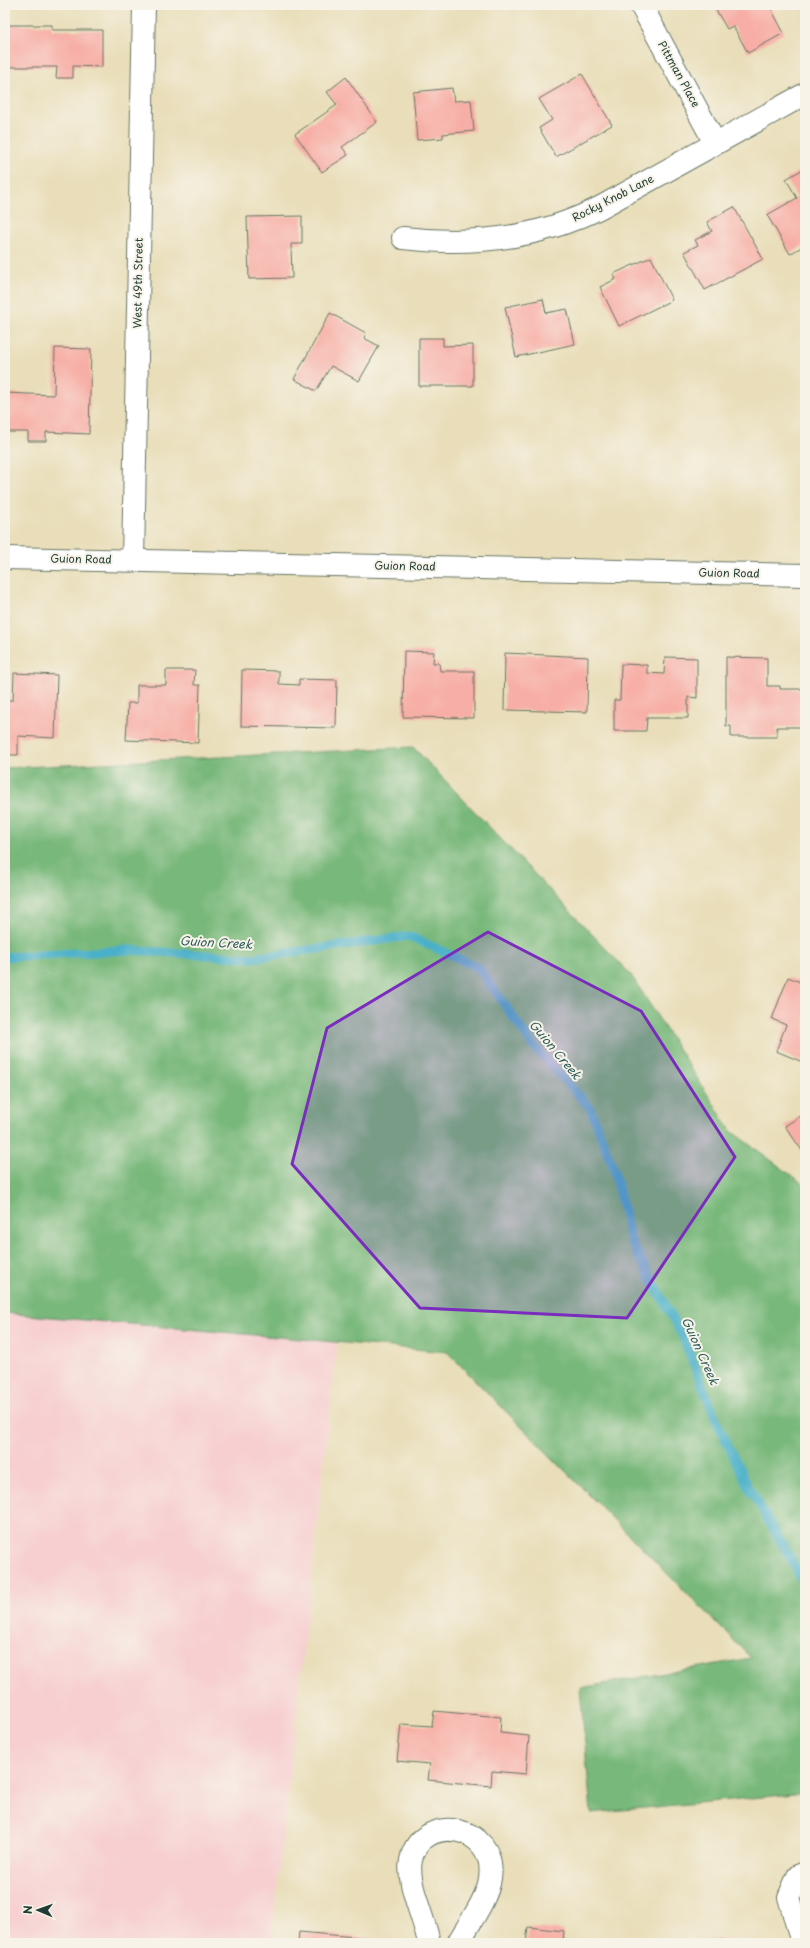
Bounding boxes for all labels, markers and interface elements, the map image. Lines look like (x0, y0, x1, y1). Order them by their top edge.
street label: Pittman Place (654, 37, 705, 110)
street label: Rocky Knob Lane (569, 170, 657, 225)
street label: West 49th Street (128, 237, 147, 328)
street label: Guion Road (50, 549, 112, 568)
street label: Guion Road (374, 556, 436, 575)
street label: Guion Road (698, 563, 760, 582)
water label: Guion Creek (179, 931, 253, 953)
water label: Guion Creek (526, 1016, 586, 1083)
water label: Guion Creek (678, 1314, 724, 1388)
north arrow (18, 1890, 58, 1930)
text: N (19, 1905, 36, 1914)

